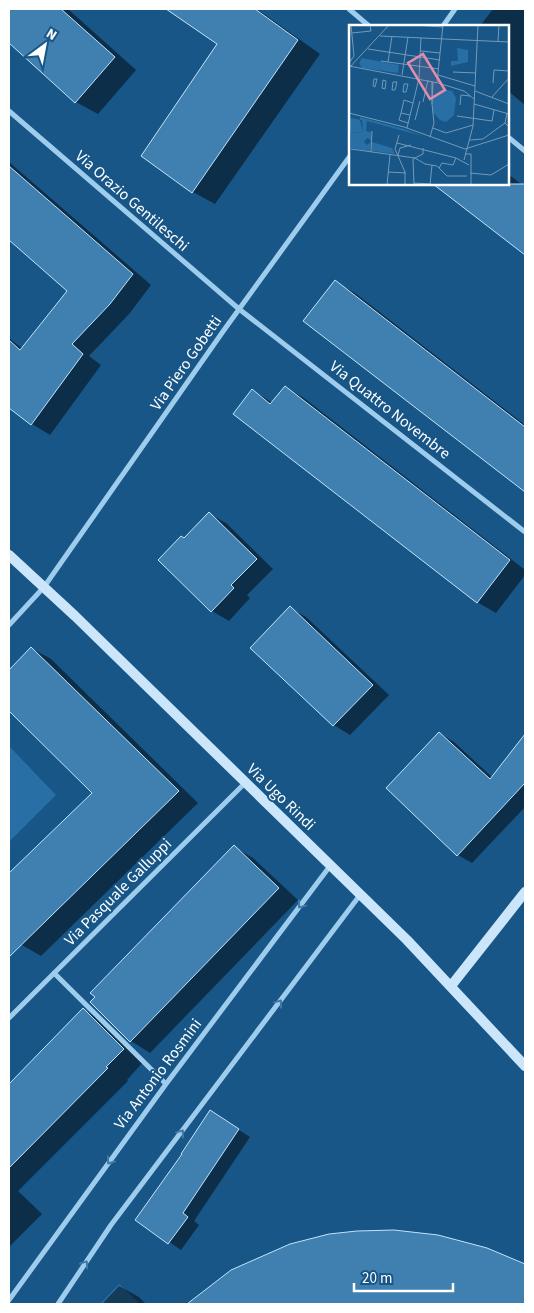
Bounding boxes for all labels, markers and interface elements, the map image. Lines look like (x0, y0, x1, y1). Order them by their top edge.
north arrow (20, 20, 70, 70)
text: N (42, 24, 61, 46)
inset map (349, 25, 509, 185)
street label: Via Orazio Gentileschi (70, 145, 194, 257)
street label: Via Piero Gobetti (145, 311, 227, 415)
street label: Via Quattro Novembre (325, 356, 455, 464)
street label: Via Ugo Rindi (242, 759, 320, 835)
street label: Via Pasquale Galluppi (59, 833, 177, 951)
one-way arrow (298, 899, 306, 908)
one-way arrow (273, 999, 282, 1009)
street label: Via Antonio Rosmini (109, 1014, 207, 1134)
one-way arrow (175, 1129, 184, 1139)
one-way arrow (107, 1155, 115, 1164)
one-way arrow (79, 1260, 88, 1270)
scale bar (354, 1260, 453, 1292)
text: 20 m (362, 1268, 392, 1289)

